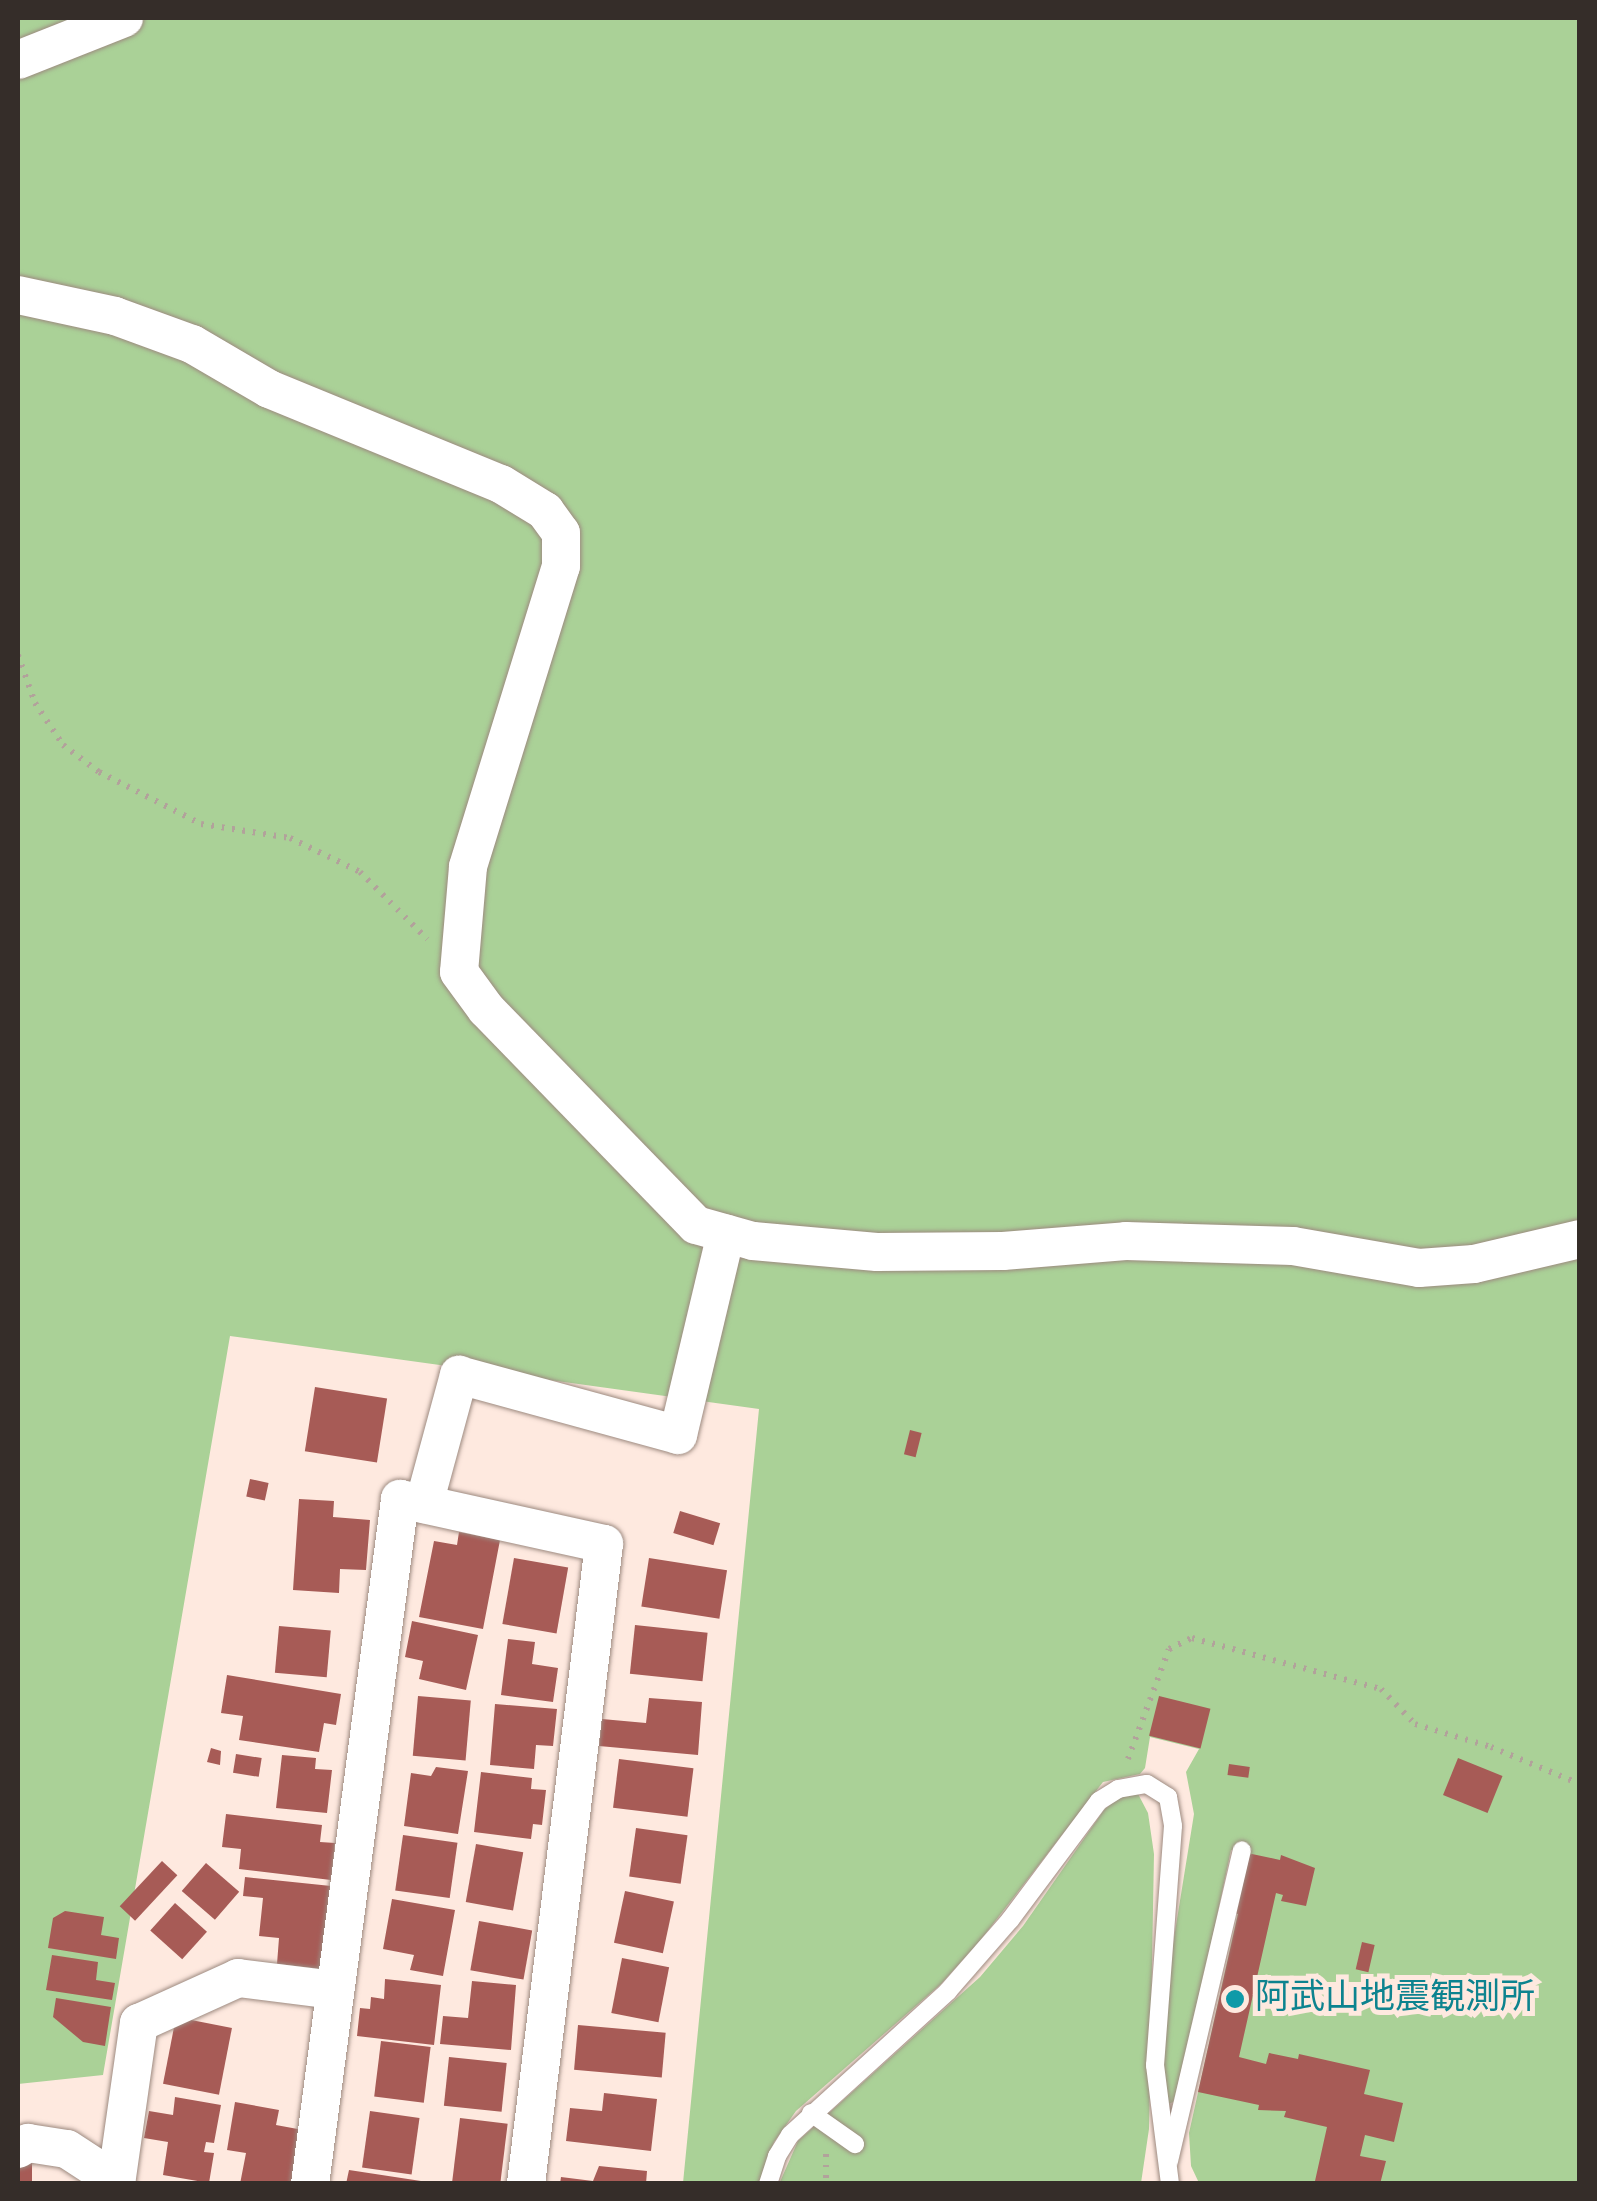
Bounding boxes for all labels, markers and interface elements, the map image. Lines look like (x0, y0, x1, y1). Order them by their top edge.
place label: 阿武山地震観測所 (1255, 1978, 1535, 2020)
marker: 阿武山地震観測所 (1224, 1988, 1246, 2010)

